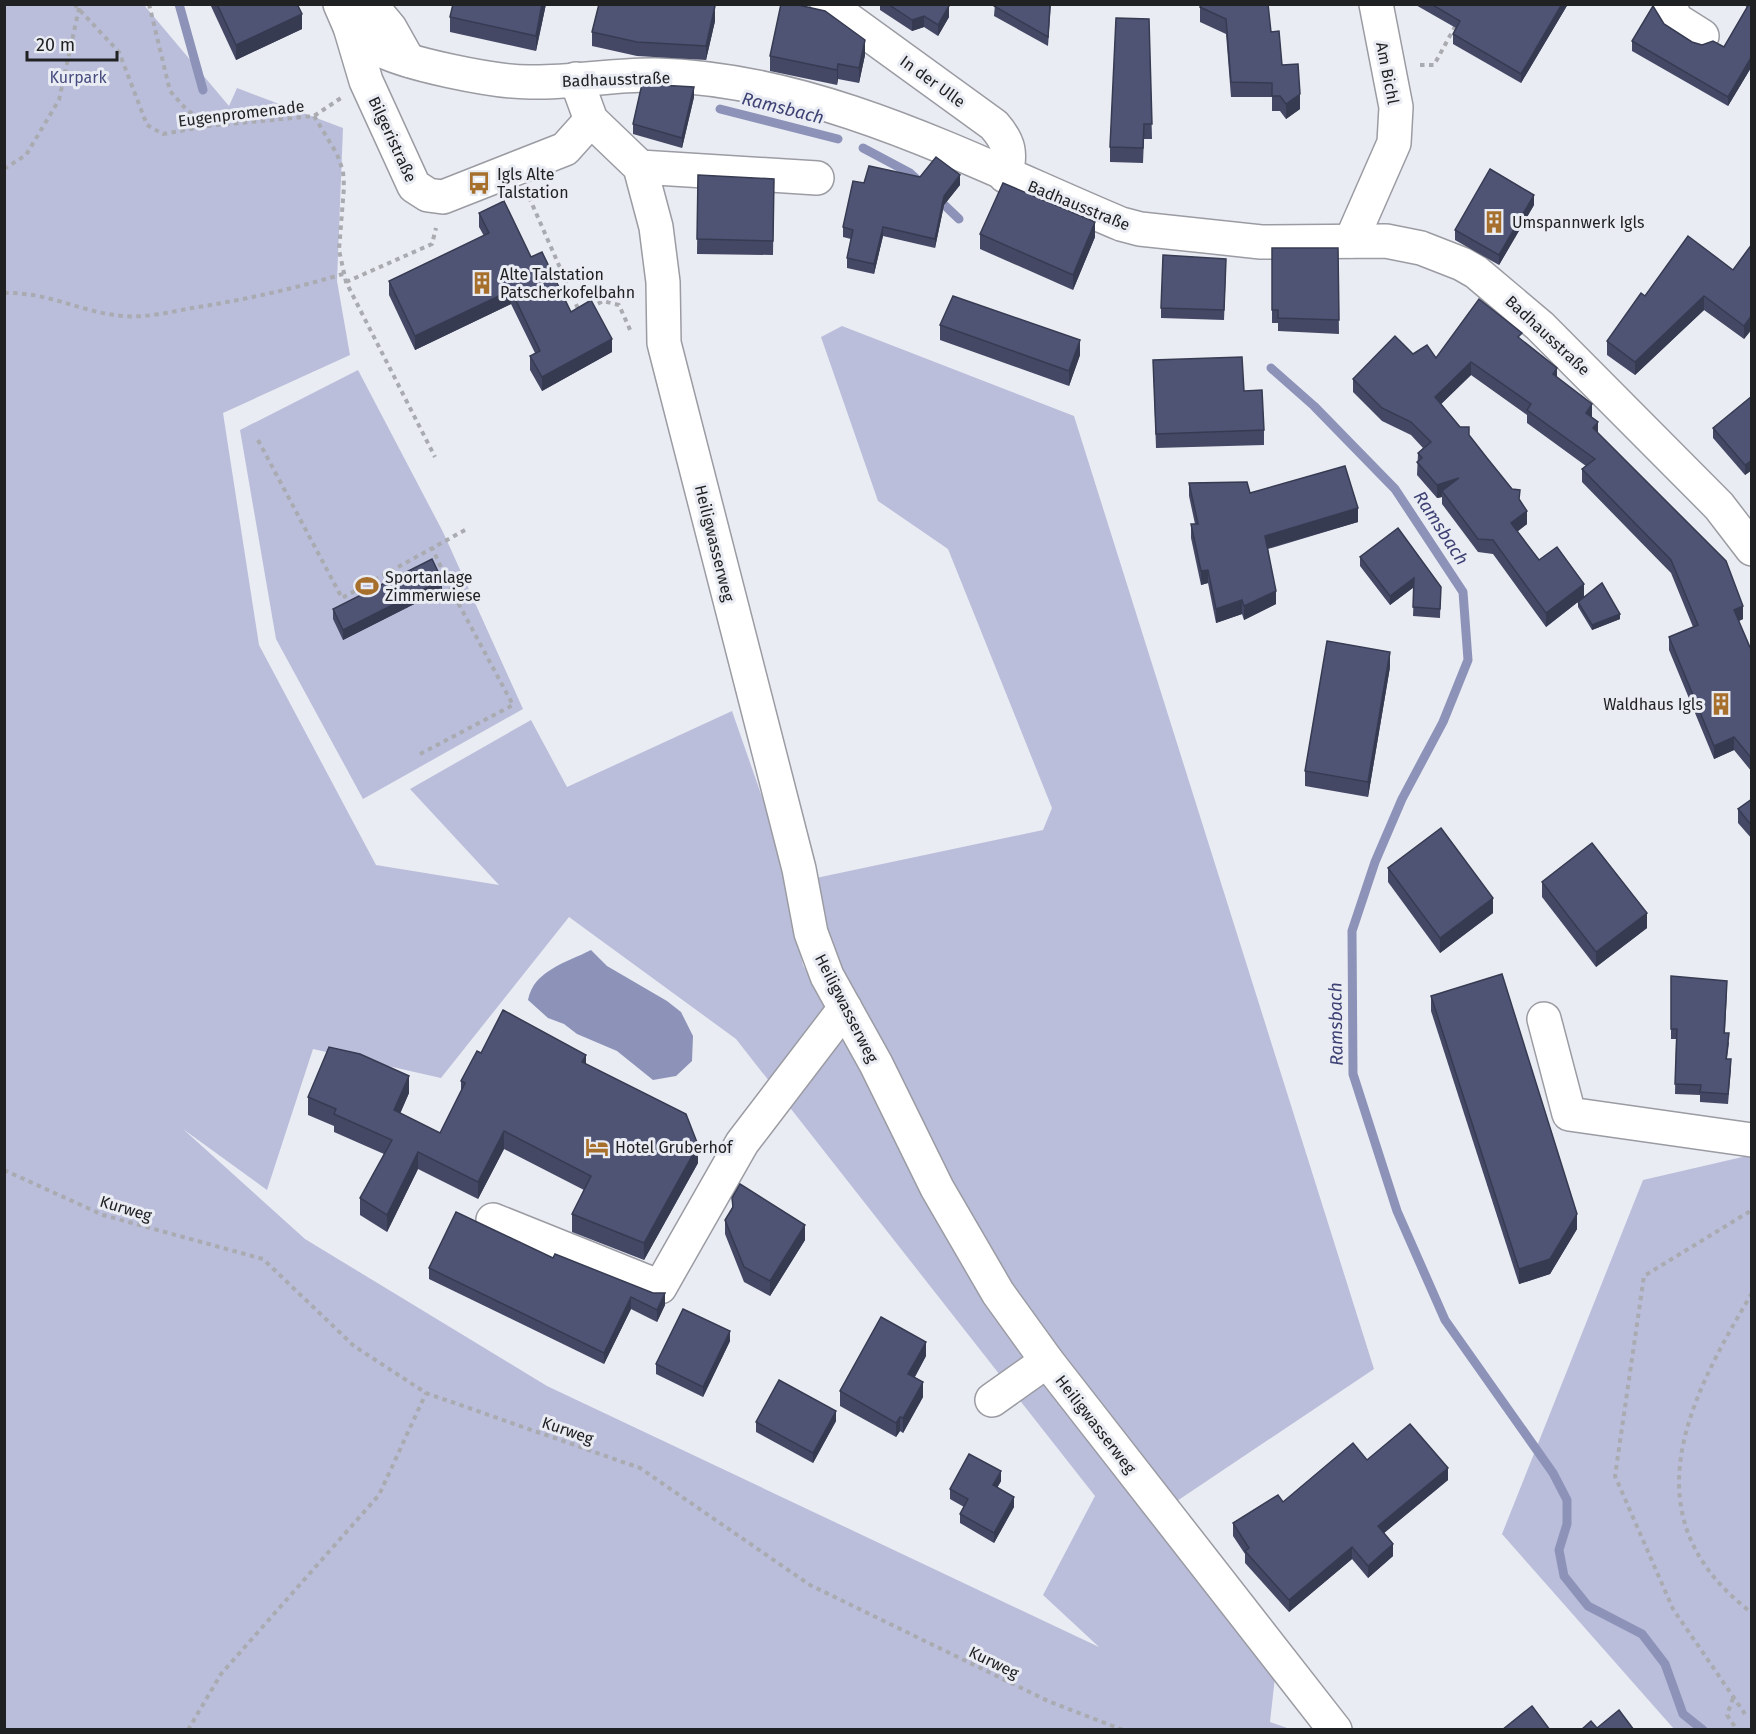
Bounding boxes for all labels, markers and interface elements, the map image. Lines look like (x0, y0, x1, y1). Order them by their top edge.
scale bar (27, 24, 117, 62)
text: 20 m (36, 34, 75, 56)
street label: Am Bichl (1372, 40, 1403, 106)
street label: In der Ulle (897, 51, 969, 111)
park label: Kurpark (49, 68, 107, 87)
street label: Badhausstraße (561, 68, 671, 91)
water label: Ramsbach (740, 87, 826, 129)
street label: Bilgeristraße (364, 93, 421, 185)
street label: Eugenpromenade (177, 96, 305, 131)
place label: Igls Alte Talstation (497, 165, 569, 202)
bus stop icon: Igls Alte Talstation (466, 170, 492, 196)
street label: Badhausstraße (1025, 176, 1133, 235)
building icon: Umspannwerk Igls (1481, 209, 1507, 235)
place label: Umspannwerk Igls (1512, 213, 1645, 232)
place label: Alte Talstation Patscherkofelbahn (500, 265, 635, 302)
building icon: Alte Talstation Patscherkofelbahn (469, 270, 495, 296)
street label: Badhausstraße (1502, 291, 1594, 379)
street label: Heiligwasserweg (691, 483, 738, 604)
water label: Ramsbach (1409, 487, 1473, 569)
place label: Sportanlage Zimmerwiese (385, 568, 481, 605)
sports icon: Sportanlage Zimmerwiese (354, 573, 380, 599)
building icon: Waldhaus Igls (1708, 691, 1734, 717)
place label: Waldhaus Igls (1603, 695, 1703, 714)
street label: Heiligwasserweg (811, 951, 882, 1066)
water label: Ramsbach (1324, 982, 1348, 1066)
hotel icon: Hotel Gruberhof (584, 1134, 610, 1160)
place label: Hotel Gruberhof (615, 1138, 734, 1157)
street label: Kurweg (98, 1192, 155, 1226)
street label: Heiligwasserweg (1051, 1371, 1140, 1478)
street label: Kurweg (540, 1413, 597, 1448)
street label: Kurweg (966, 1642, 1022, 1683)

